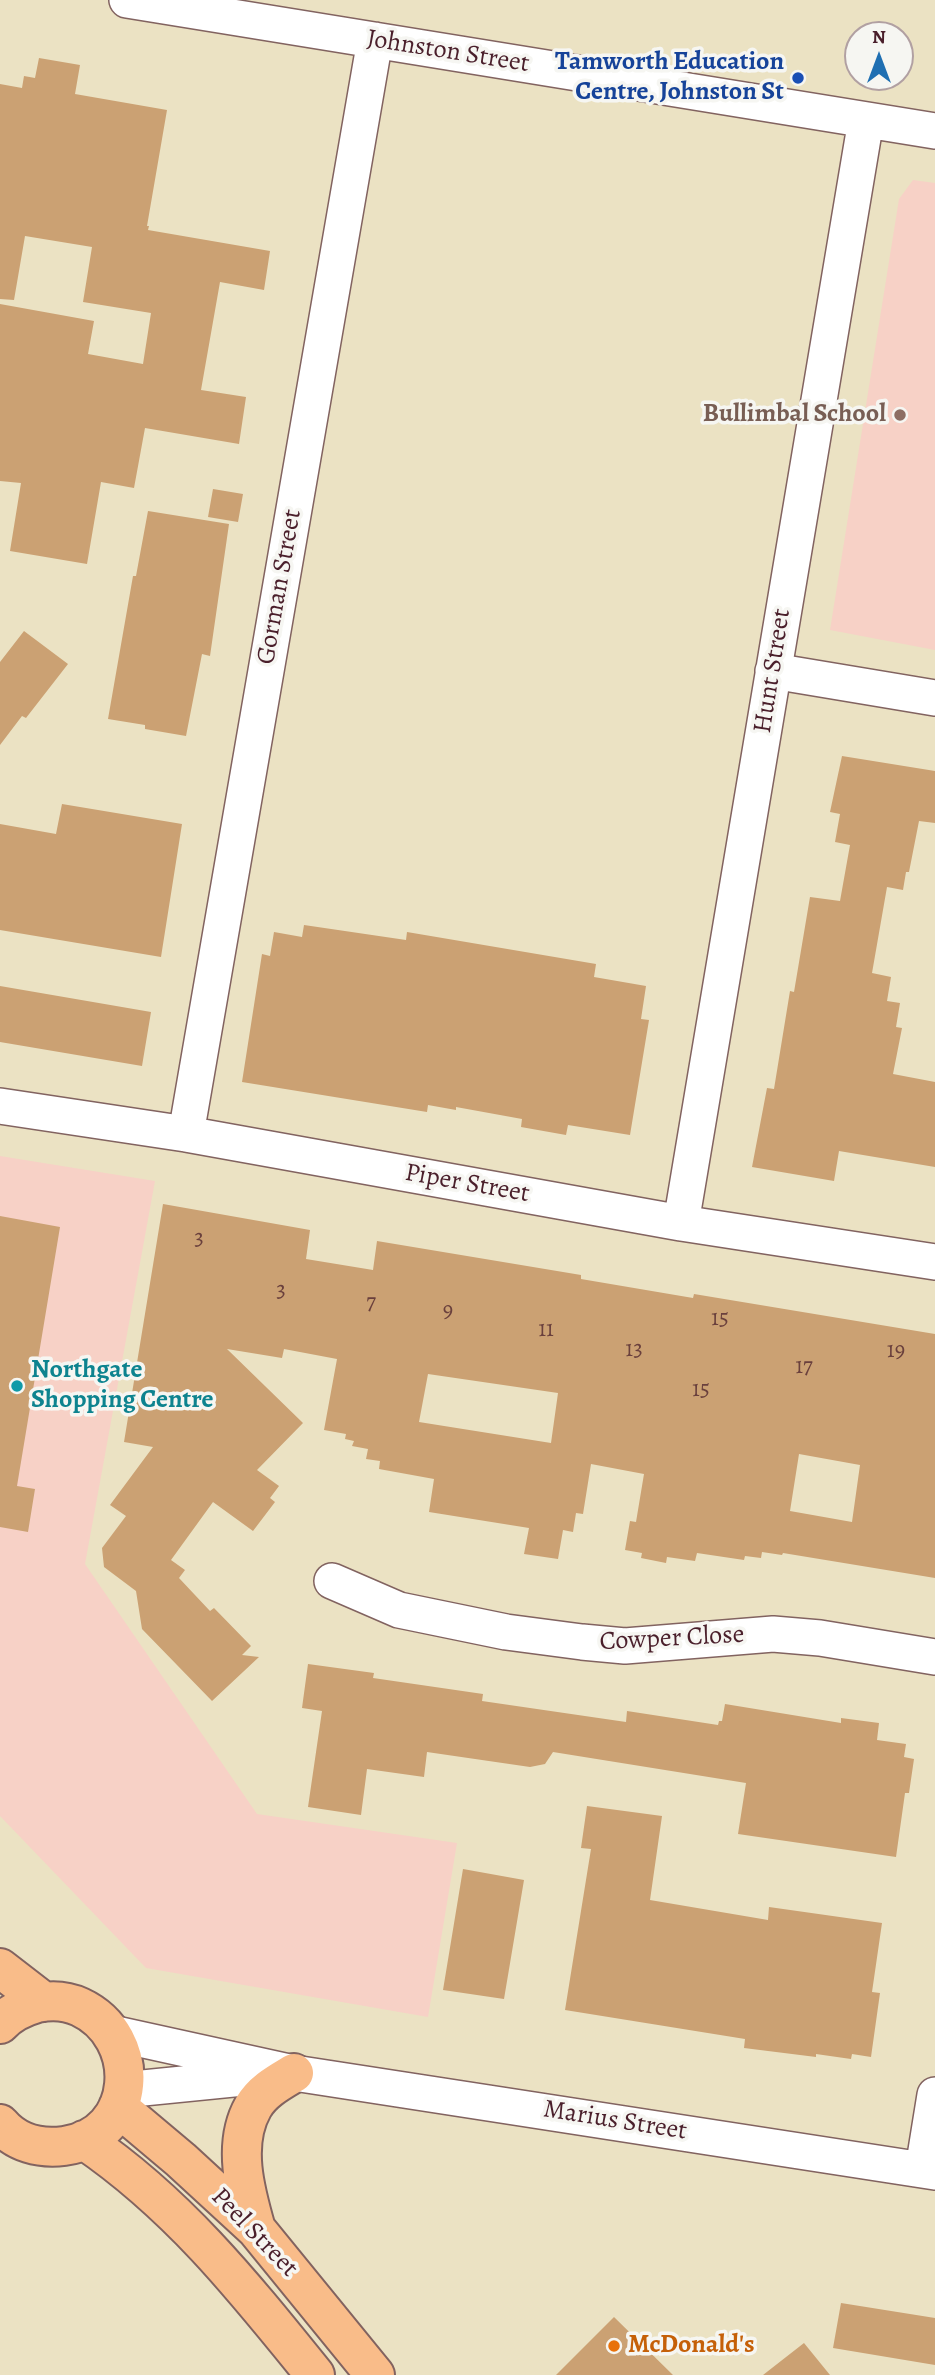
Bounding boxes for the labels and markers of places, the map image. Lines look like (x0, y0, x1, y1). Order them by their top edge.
place label: Tamworth Education Centre, Johnston St (555, 47, 784, 108)
marker: Tamworth Education Centre, Johnston St (790, 70, 806, 86)
place label: Bullimbal School (703, 399, 886, 431)
marker: Bullimbal School (892, 407, 908, 423)
place label: Northgate Shopping Centre (31, 1355, 214, 1416)
marker: Northgate Shopping Centre (9, 1378, 25, 1394)
place label: McDonald's (628, 2330, 755, 2362)
marker: McDonald's (606, 2338, 622, 2354)

